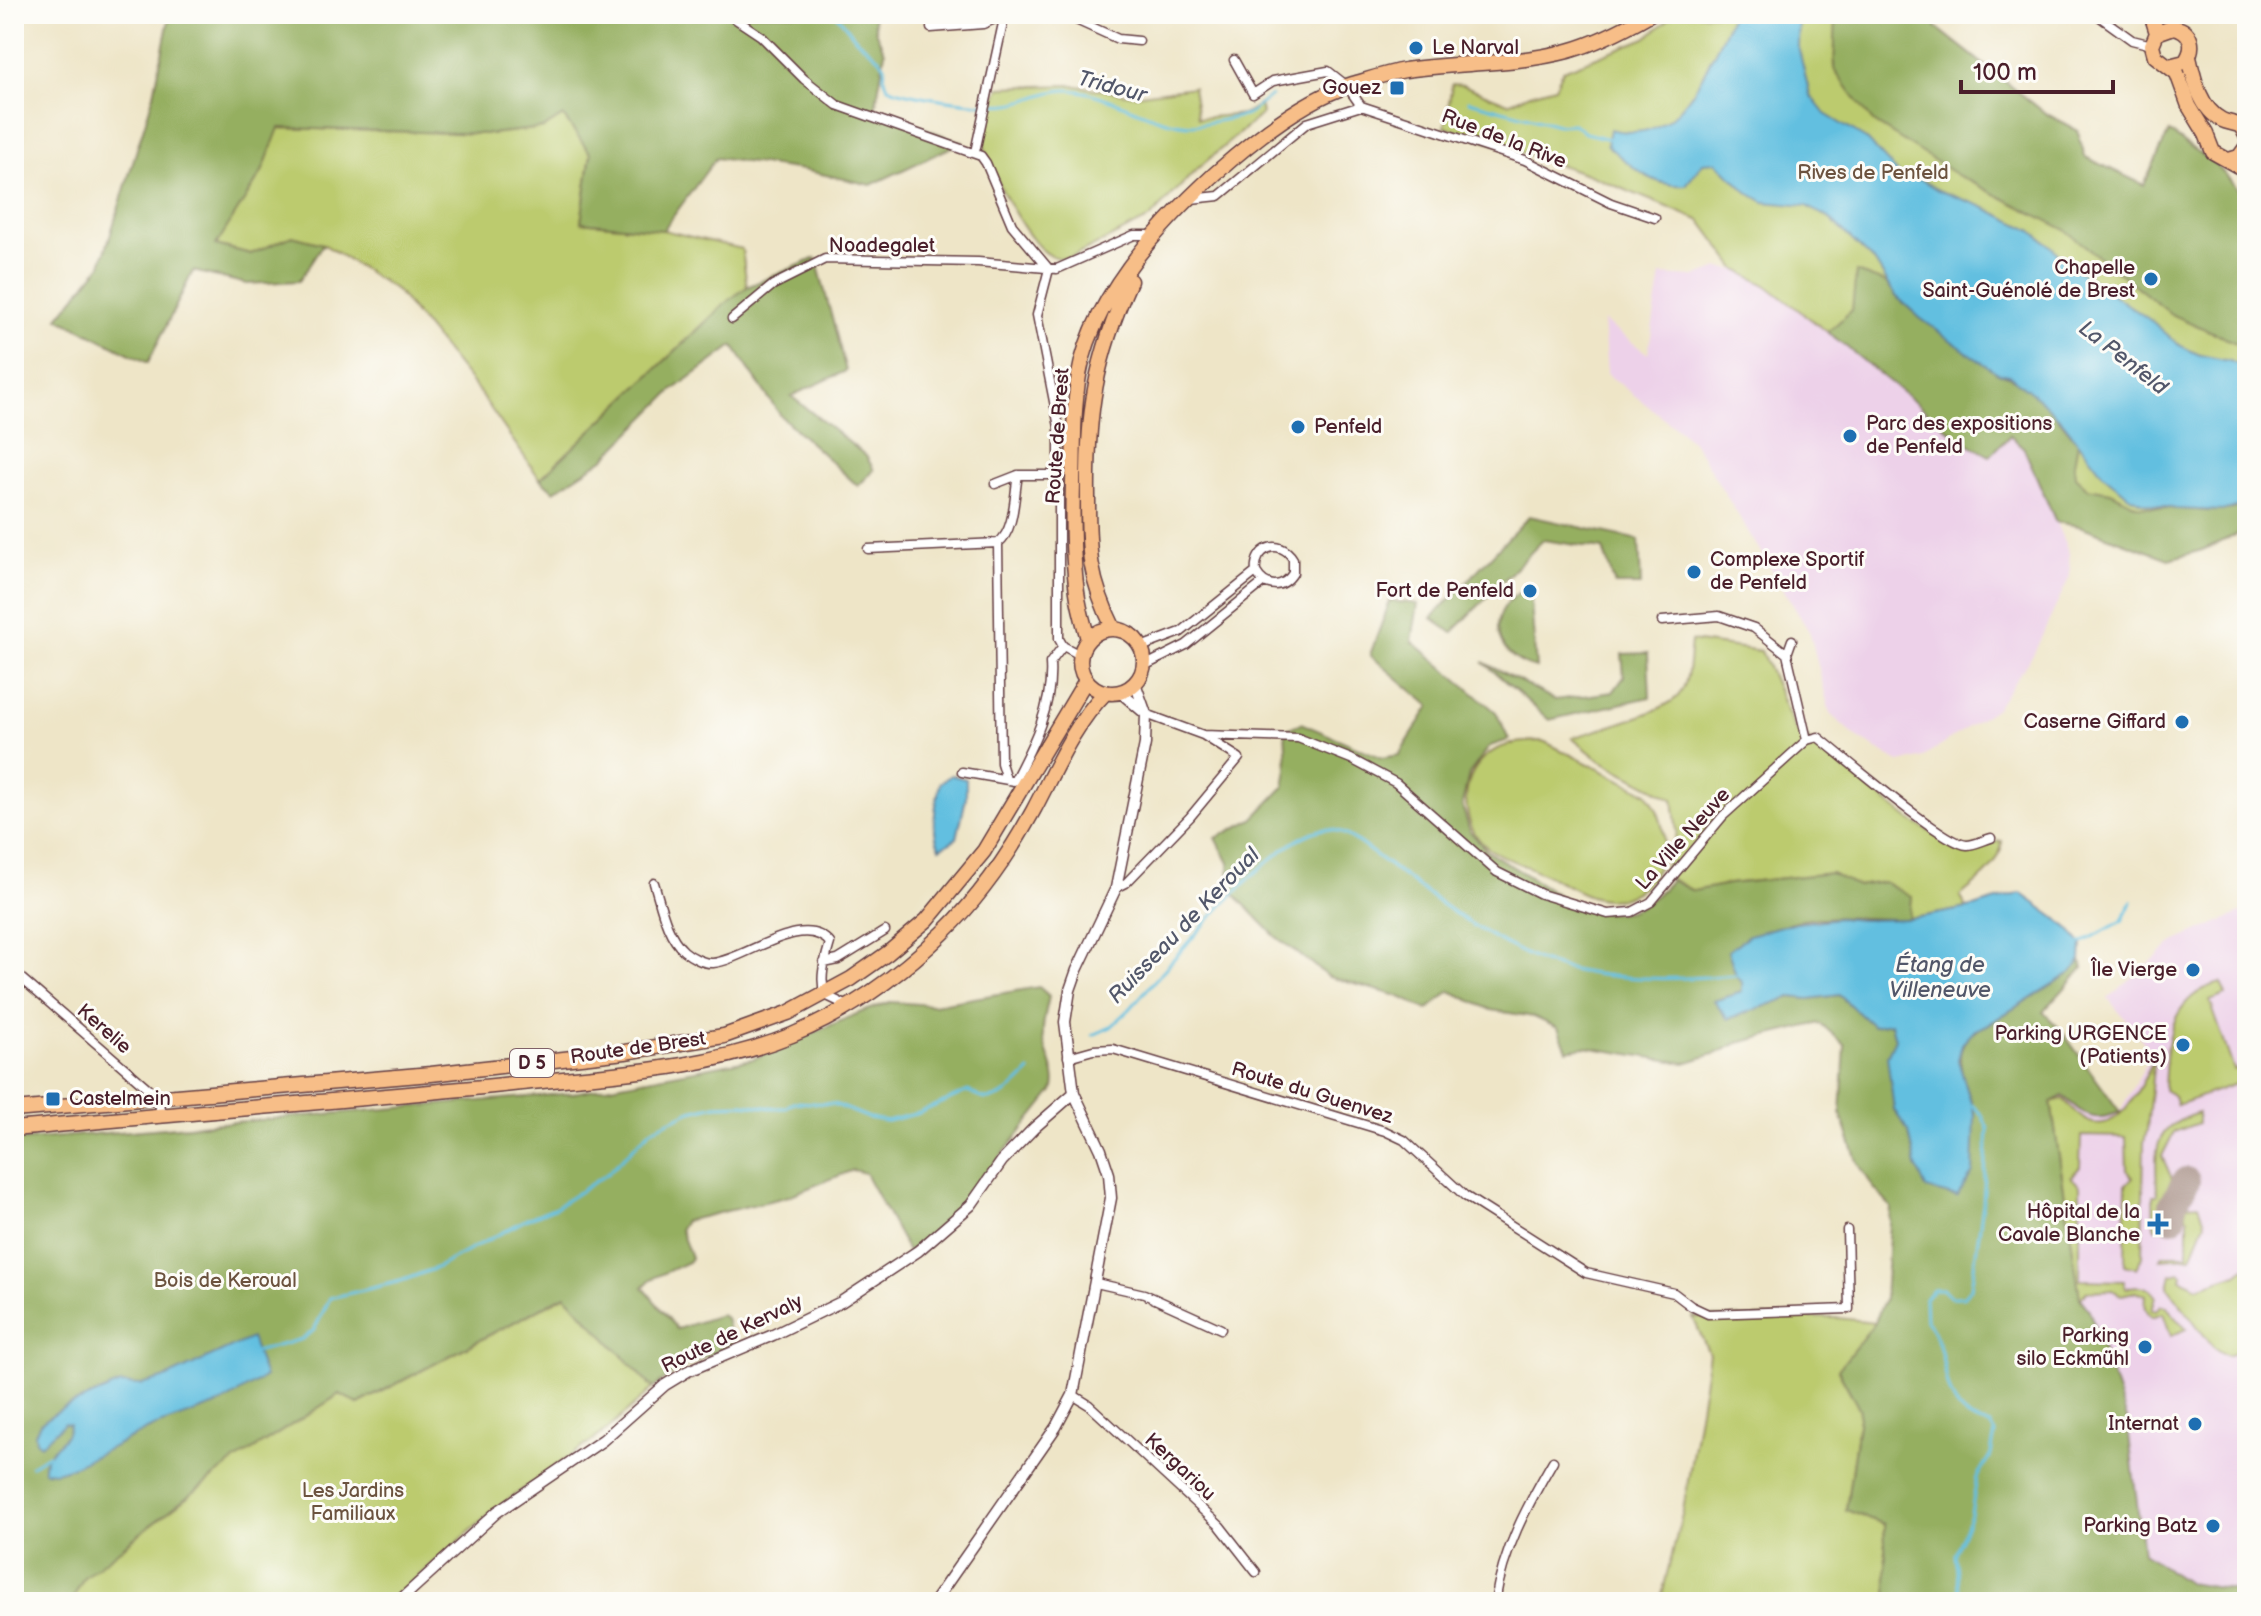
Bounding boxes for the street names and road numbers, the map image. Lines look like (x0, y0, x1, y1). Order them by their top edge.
street label: Rue de la Rive (1438, 104, 1570, 174)
street label: Noadegalet (829, 234, 935, 258)
street label: Route de Brest (1041, 367, 1075, 505)
street label: La Ville Neuve (1631, 783, 1735, 895)
street label: Kerelie (72, 999, 136, 1059)
street label: Route de Brest (569, 1027, 707, 1069)
road number: D 5 (510, 1049, 554, 1077)
street label: Route du Guenvez (1228, 1057, 1396, 1129)
street label: Route de Kervaly (658, 1289, 806, 1379)
street label: Kergariou (1139, 1428, 1221, 1506)

